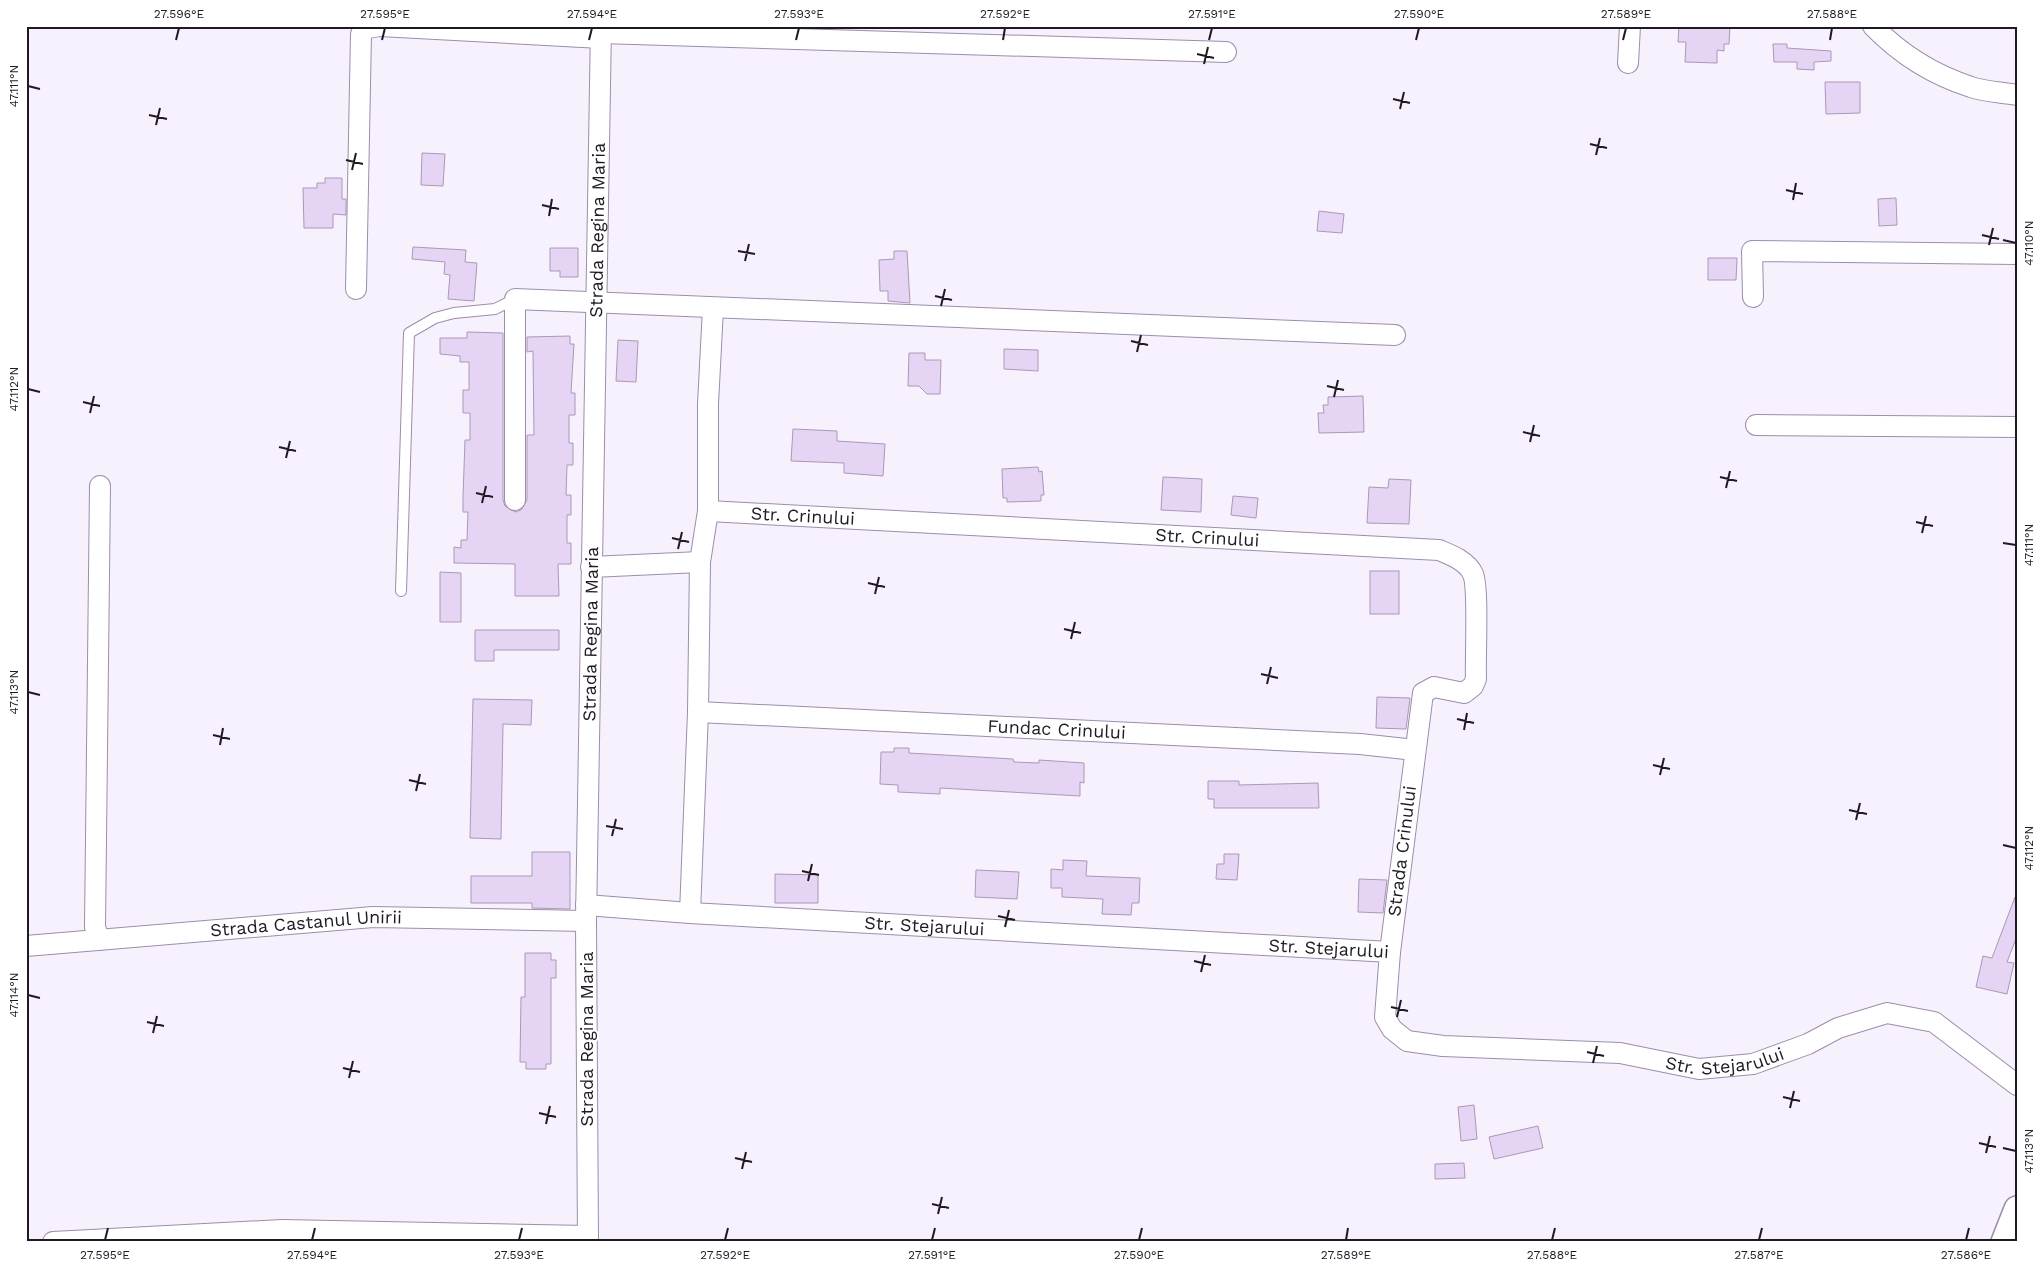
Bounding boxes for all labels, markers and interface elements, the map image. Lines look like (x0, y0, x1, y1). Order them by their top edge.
text: 27.596°E (154, 7, 205, 21)
text: 27.595°E (360, 7, 410, 21)
text: 27.594°E (567, 7, 618, 21)
text: 27.593°E (774, 7, 824, 21)
text: 27.592°E (980, 7, 1030, 21)
text: 27.591°E (1188, 7, 1236, 21)
text: 27.590°E (1394, 7, 1445, 21)
text: 27.589°E (1601, 7, 1652, 21)
text: 27.588°E (1807, 7, 1858, 21)
text: 47.111°N (7, 65, 21, 107)
street label: Strada Regina Maria (585, 142, 609, 318)
text: 47.110°N (2022, 220, 2036, 266)
text: 47.112°N (7, 367, 21, 411)
street label: Str. Crinului (750, 502, 855, 529)
street label: Str. Crinului (1155, 524, 1260, 550)
text: 47.111°N (2022, 524, 2036, 566)
street label: Strada Regina Maria (578, 546, 602, 722)
text: 47.113°N (7, 670, 21, 714)
street label: Fundac Crinului (987, 715, 1126, 743)
street label: Strada Crinului (1383, 784, 1420, 918)
text: 47.112°N (2022, 826, 2036, 870)
street label: Strada Castanul Unirii (209, 906, 402, 941)
street label: Str. Stejarului (864, 912, 985, 939)
street label: Str. Stejarului (1268, 934, 1389, 962)
street label: Strada Regina Maria (576, 952, 597, 1126)
text: 47.114°N (7, 972, 21, 1018)
street label: Str. Stejarului (1664, 1043, 1787, 1079)
text: 47.113°N (2022, 1129, 2036, 1173)
text: 27.595°E (80, 1248, 130, 1262)
text: 27.594°E (287, 1248, 338, 1262)
text: 27.593°E (494, 1248, 544, 1262)
text: 27.592°E (700, 1248, 750, 1262)
text: 27.591°E (908, 1248, 956, 1262)
text: 27.590°E (1114, 1248, 1165, 1262)
text: 27.589°E (1321, 1248, 1372, 1262)
text: 27.588°E (1527, 1248, 1578, 1262)
text: 27.587°E (1734, 1248, 1784, 1262)
text: 27.586°E (1941, 1248, 1992, 1262)

